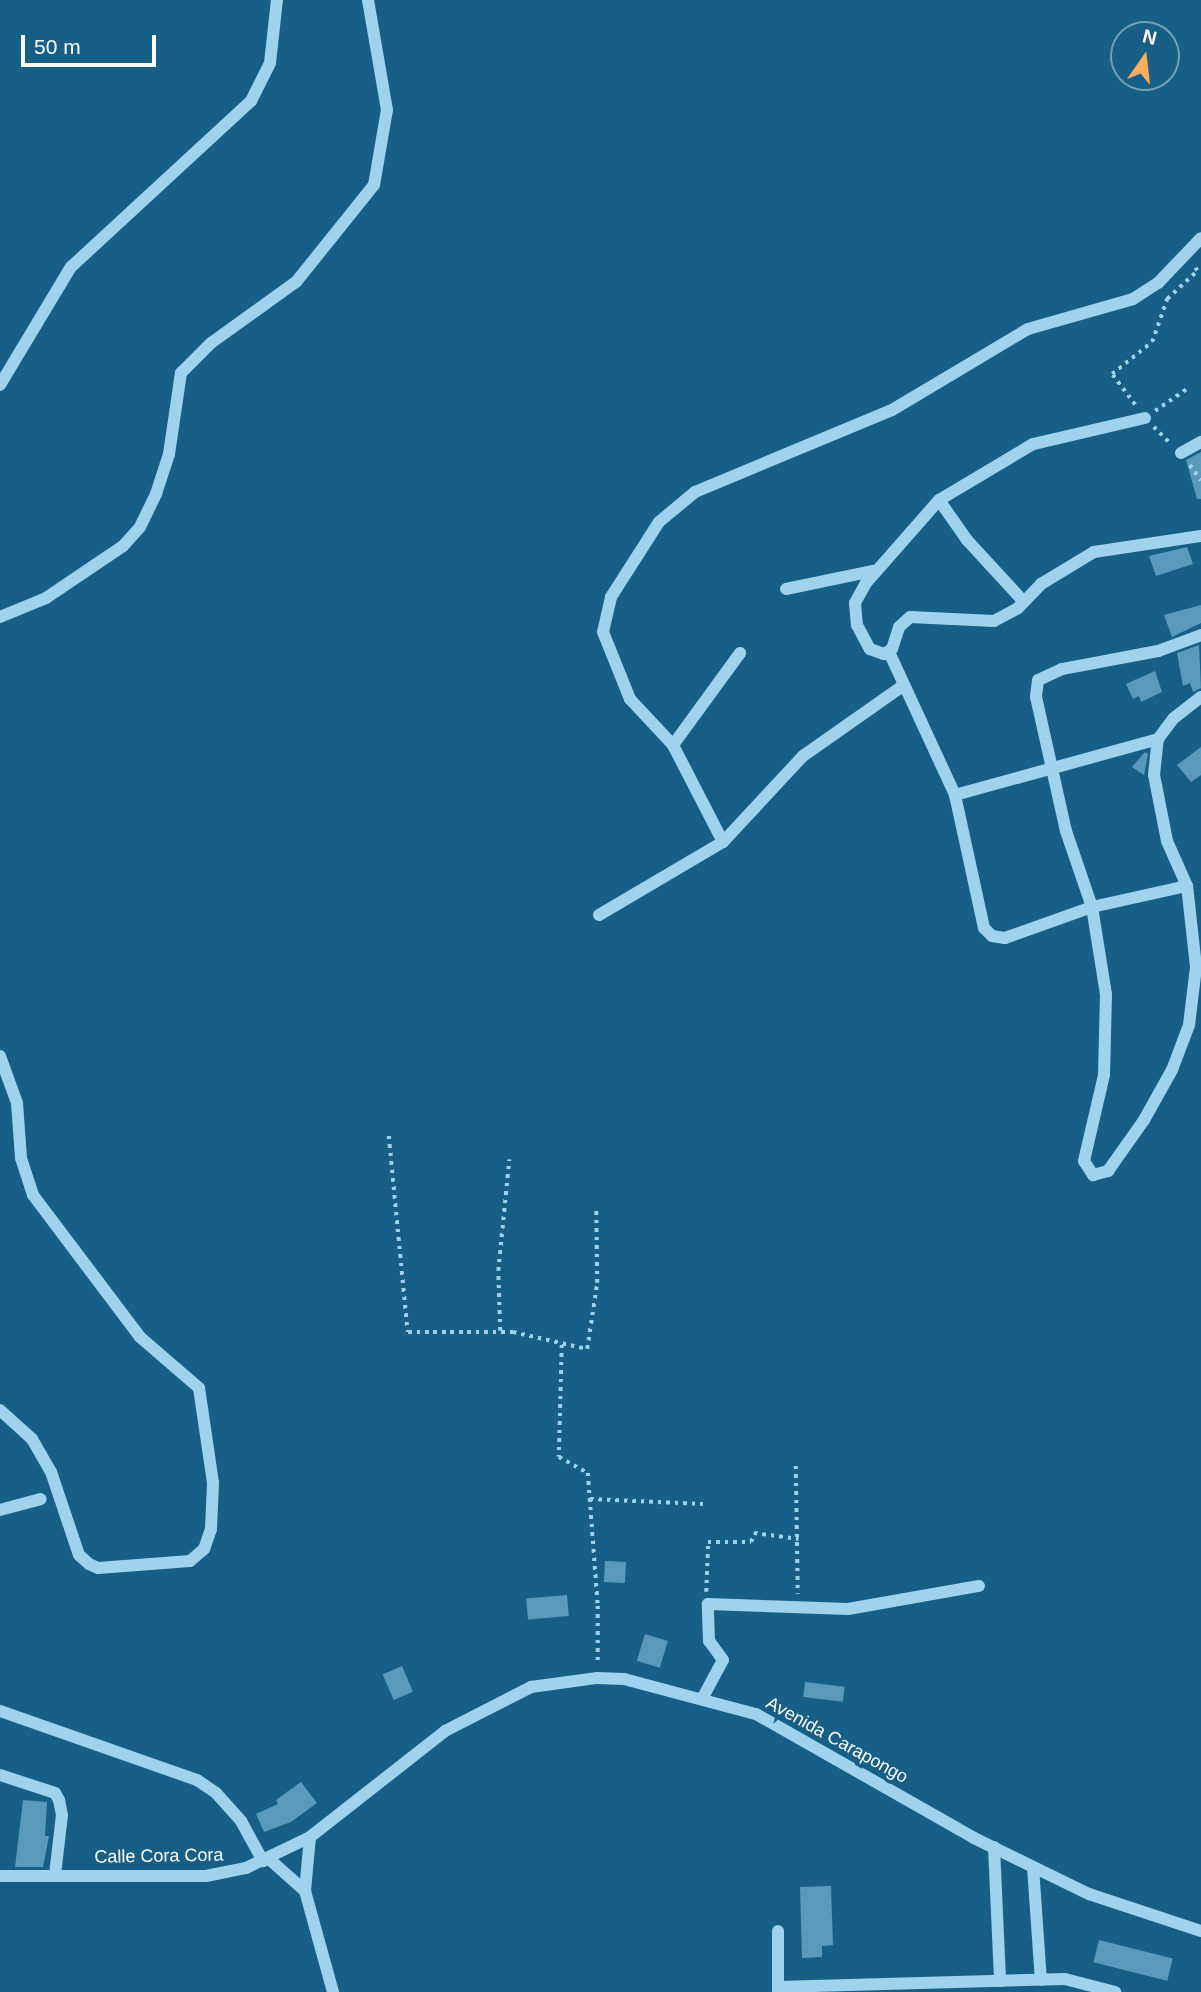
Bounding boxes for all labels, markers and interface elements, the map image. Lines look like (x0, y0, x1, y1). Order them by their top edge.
scale bar (24, 21, 159, 65)
north arrow (1110, 21, 1180, 91)
text: N (1141, 25, 1159, 49)
text: 50 m (34, 35, 81, 58)
street label: Avenida Carapongo (762, 1692, 912, 1788)
street label: Calle Cora Cora (94, 1844, 224, 1868)

